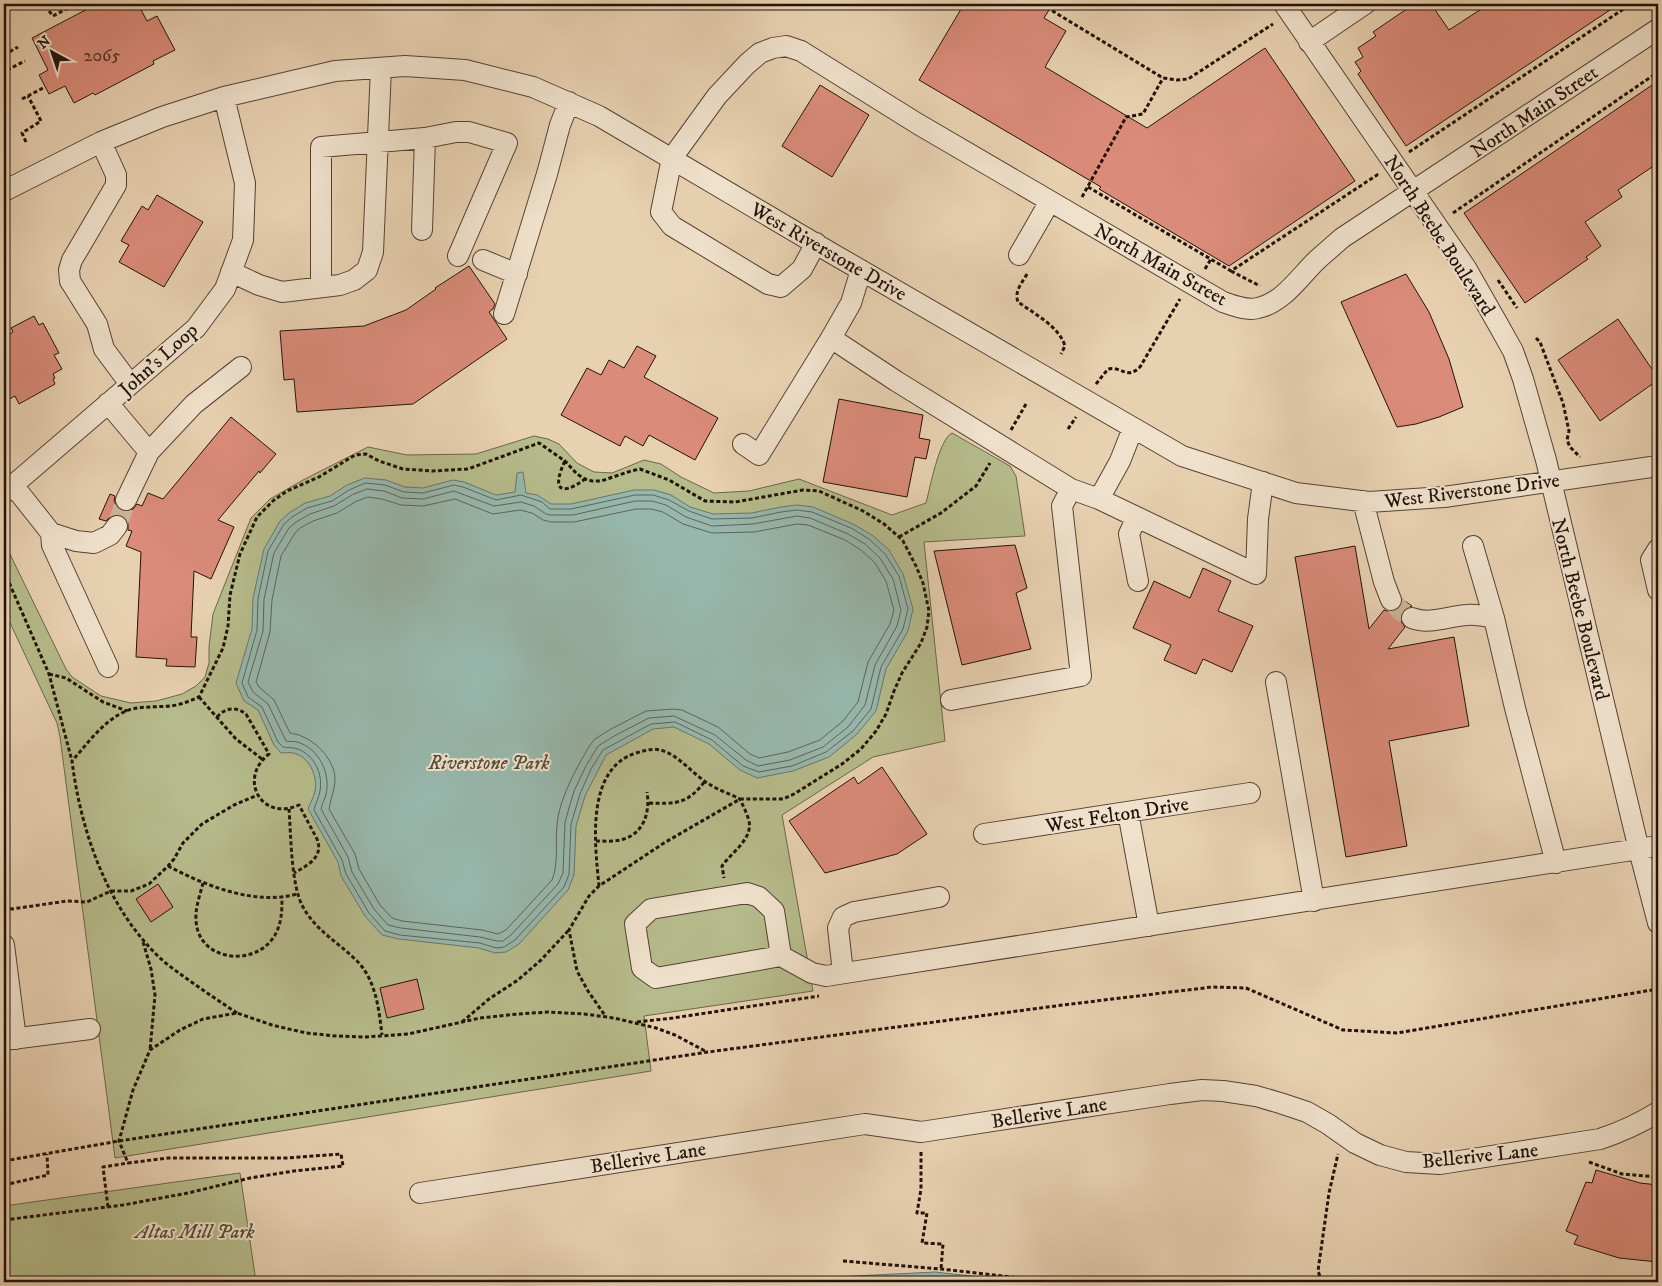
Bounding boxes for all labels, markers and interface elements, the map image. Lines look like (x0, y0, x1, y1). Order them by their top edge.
north arrow (28, 28, 78, 78)
text: N (34, 32, 55, 53)
house number: 2065 (84, 45, 120, 67)
street label: North Main Street (1466, 60, 1603, 164)
street label: North Beebe Boulevard (1378, 151, 1500, 321)
street label: West Riverstone Drive (745, 197, 911, 307)
street label: North Main Street (1089, 218, 1231, 312)
street label: John's Loop (113, 318, 204, 403)
street label: West Riverstone Drive (1382, 468, 1561, 515)
street label: North Beebe Boulevard (1545, 516, 1614, 703)
park label: Riverstone Park (427, 751, 550, 776)
street label: West Felton Drive (1043, 792, 1191, 839)
street label: Bellerive Lane (990, 1092, 1109, 1135)
street label: Bellerive Lane (589, 1137, 708, 1180)
street label: Bellerive Lane (1421, 1138, 1539, 1175)
park label: Altas Mill Park (133, 1220, 255, 1245)

